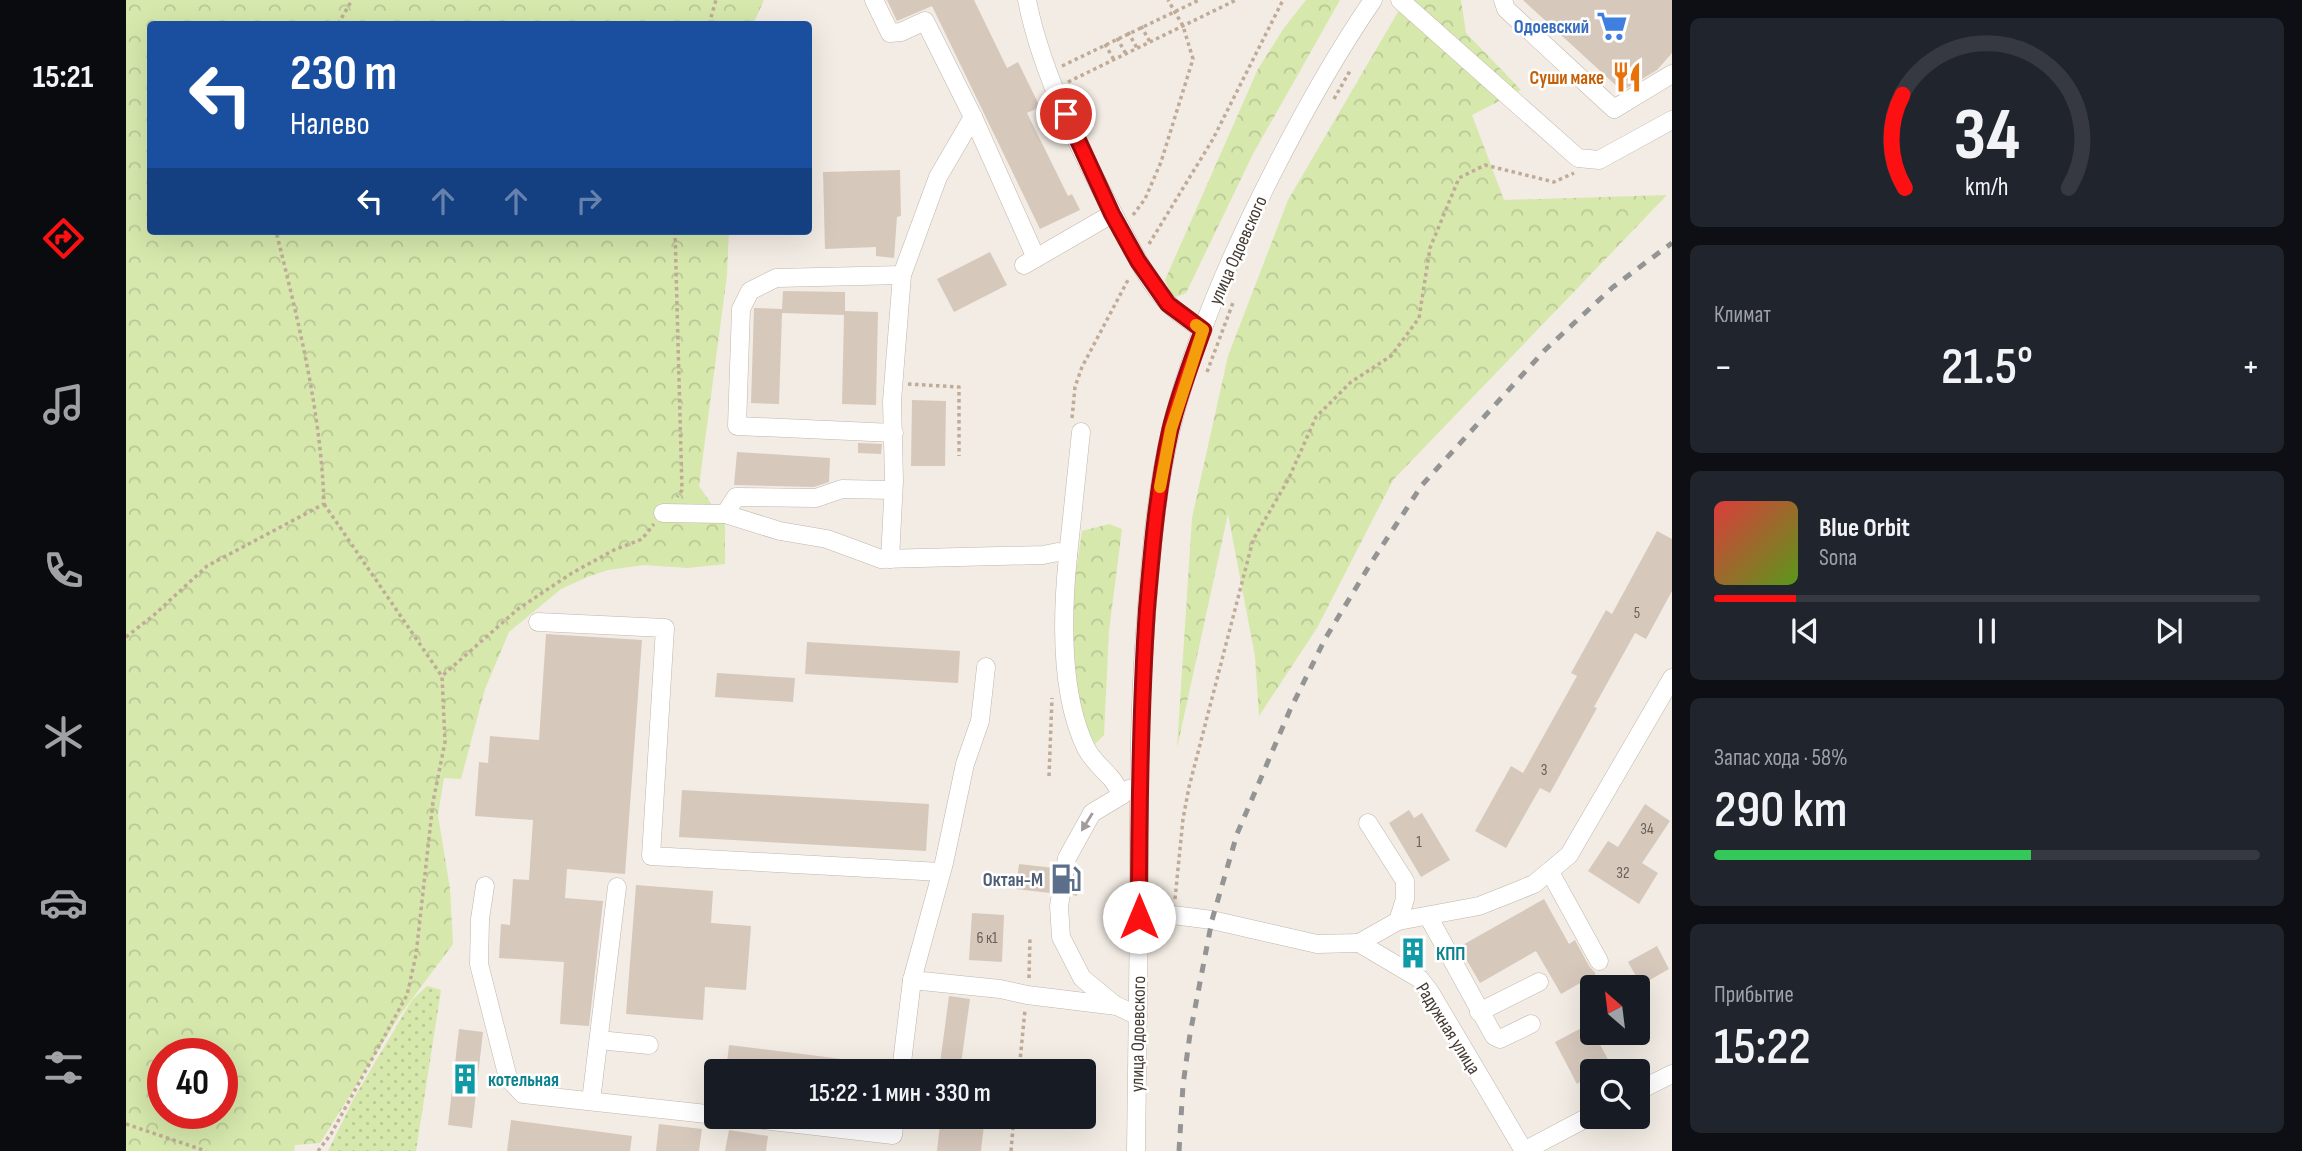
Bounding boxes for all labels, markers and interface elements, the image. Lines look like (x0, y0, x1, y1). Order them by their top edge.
supermarket icon: Одоевский (1595, 9, 1629, 43)
place label: Одоевский (1514, 16, 1589, 39)
text: 230 m (290, 45, 397, 104)
icon: left (175, 49, 266, 140)
text: 15:21 (33, 58, 93, 97)
restaurant icon: Суши маке (1610, 60, 1644, 94)
place label: Суши маке (1530, 67, 1604, 90)
pin (1036, 84, 1096, 144)
text: 34 (1954, 93, 2020, 181)
icon: arrive (1047, 95, 1085, 133)
text: Налево (290, 105, 370, 144)
text: km/h (1965, 172, 2009, 203)
icon: left (351, 182, 389, 220)
icon: ahead (424, 182, 462, 220)
icon: ahead (497, 182, 535, 220)
icon: right (570, 182, 608, 220)
street label: улица Одоевского (1204, 193, 1273, 309)
icon: directions (39, 214, 88, 263)
text: Климат (1714, 301, 1771, 329)
text: 21.5° (1941, 336, 2033, 399)
text: − (1714, 345, 1733, 390)
text: + (2241, 345, 2260, 390)
icon: music (39, 380, 88, 429)
text: Blue Orbit (1819, 513, 1910, 544)
text: Sona (1819, 544, 1857, 572)
icon: phone (39, 546, 88, 595)
house number: 5 (1634, 604, 1640, 623)
icon: previous (1786, 612, 1824, 650)
icon: pause (1968, 612, 2006, 650)
icon: next (2150, 612, 2188, 650)
icon: climate (39, 712, 88, 761)
text: Запас хода · 58% (1714, 744, 1848, 772)
house number: 3 (1541, 761, 1547, 780)
text: 290 km (1714, 779, 1848, 842)
one-way arrow (1081, 812, 1094, 832)
house number: 34 (1640, 820, 1654, 839)
house number: 1 (1416, 833, 1422, 852)
fuel station icon: Октан-М (1049, 862, 1083, 896)
house number: 32 (1616, 864, 1630, 883)
place label: Октан-М (983, 869, 1043, 892)
icon: car (39, 878, 88, 927)
position arrow (1102, 880, 1176, 954)
house number: 6 к1 (976, 929, 998, 948)
building icon: КПП (1396, 936, 1430, 970)
place label: КПП (1436, 943, 1465, 966)
north arrow (1580, 975, 1650, 1045)
map controls (1580, 975, 1650, 1129)
street label: улица Одоевского (1126, 976, 1151, 1092)
street label: Радужная улица (1410, 979, 1485, 1079)
text: Прибытие (1714, 981, 1794, 1009)
text: 15:22 (1714, 1016, 1811, 1079)
speed limit sign: 40 (147, 1038, 238, 1129)
icon: filters (39, 1043, 88, 1092)
button: search (1580, 1059, 1650, 1129)
building icon: котельная (448, 1062, 482, 1096)
place label: котельная (488, 1069, 559, 1092)
text: 15:22 · 1 мин · 330 m (809, 1078, 991, 1109)

